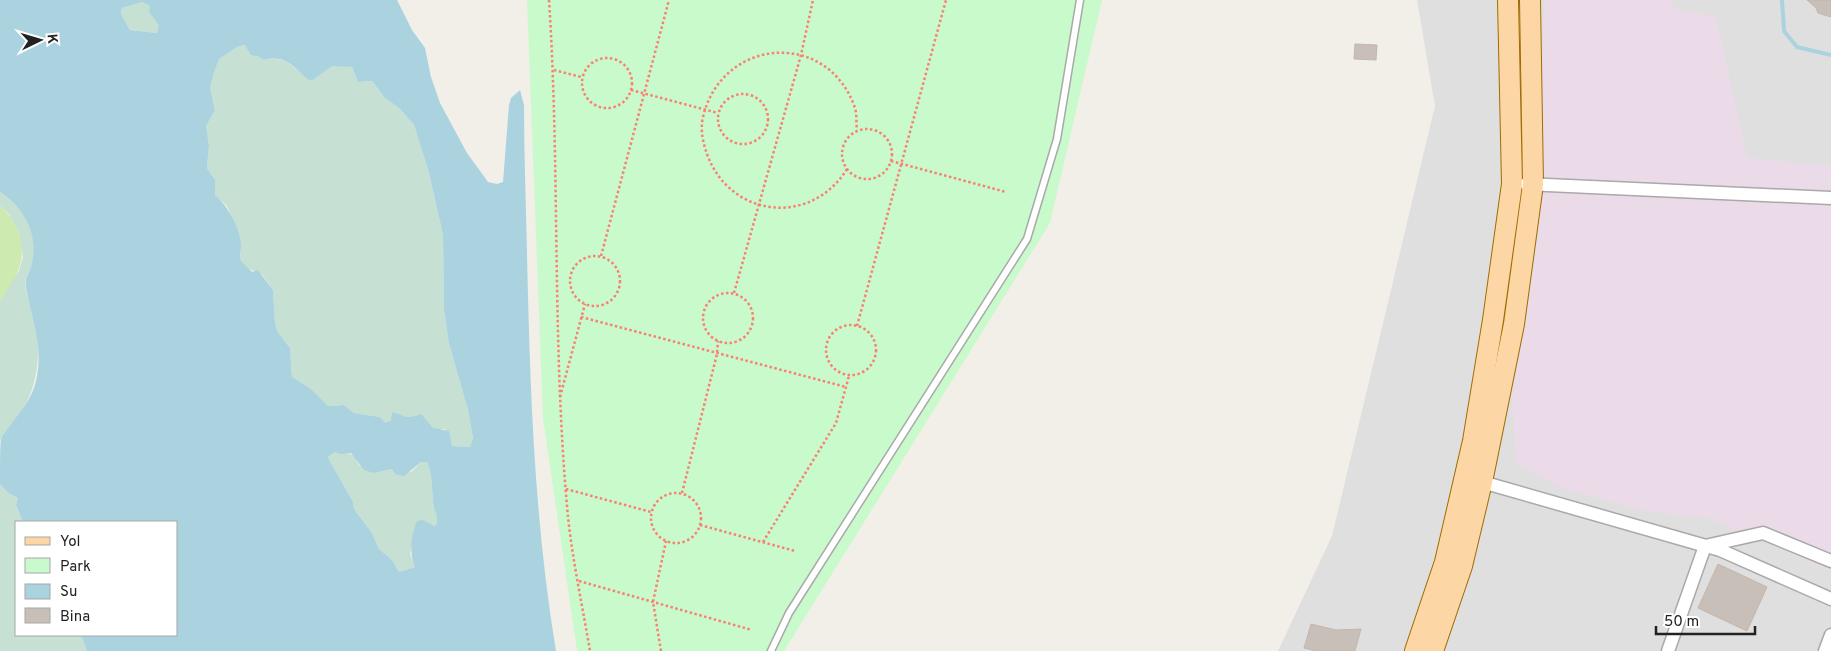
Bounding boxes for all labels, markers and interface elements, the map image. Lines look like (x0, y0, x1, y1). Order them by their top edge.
north arrow (15, 15, 65, 65)
text: K (43, 33, 60, 45)
legend (15, 521, 178, 636)
text: Yol (60, 533, 81, 552)
text: Park (60, 558, 91, 577)
text: Su (60, 583, 77, 602)
scale bar (1656, 604, 1755, 636)
text: Bina (60, 608, 90, 627)
text: 50 m (1664, 613, 1699, 632)

